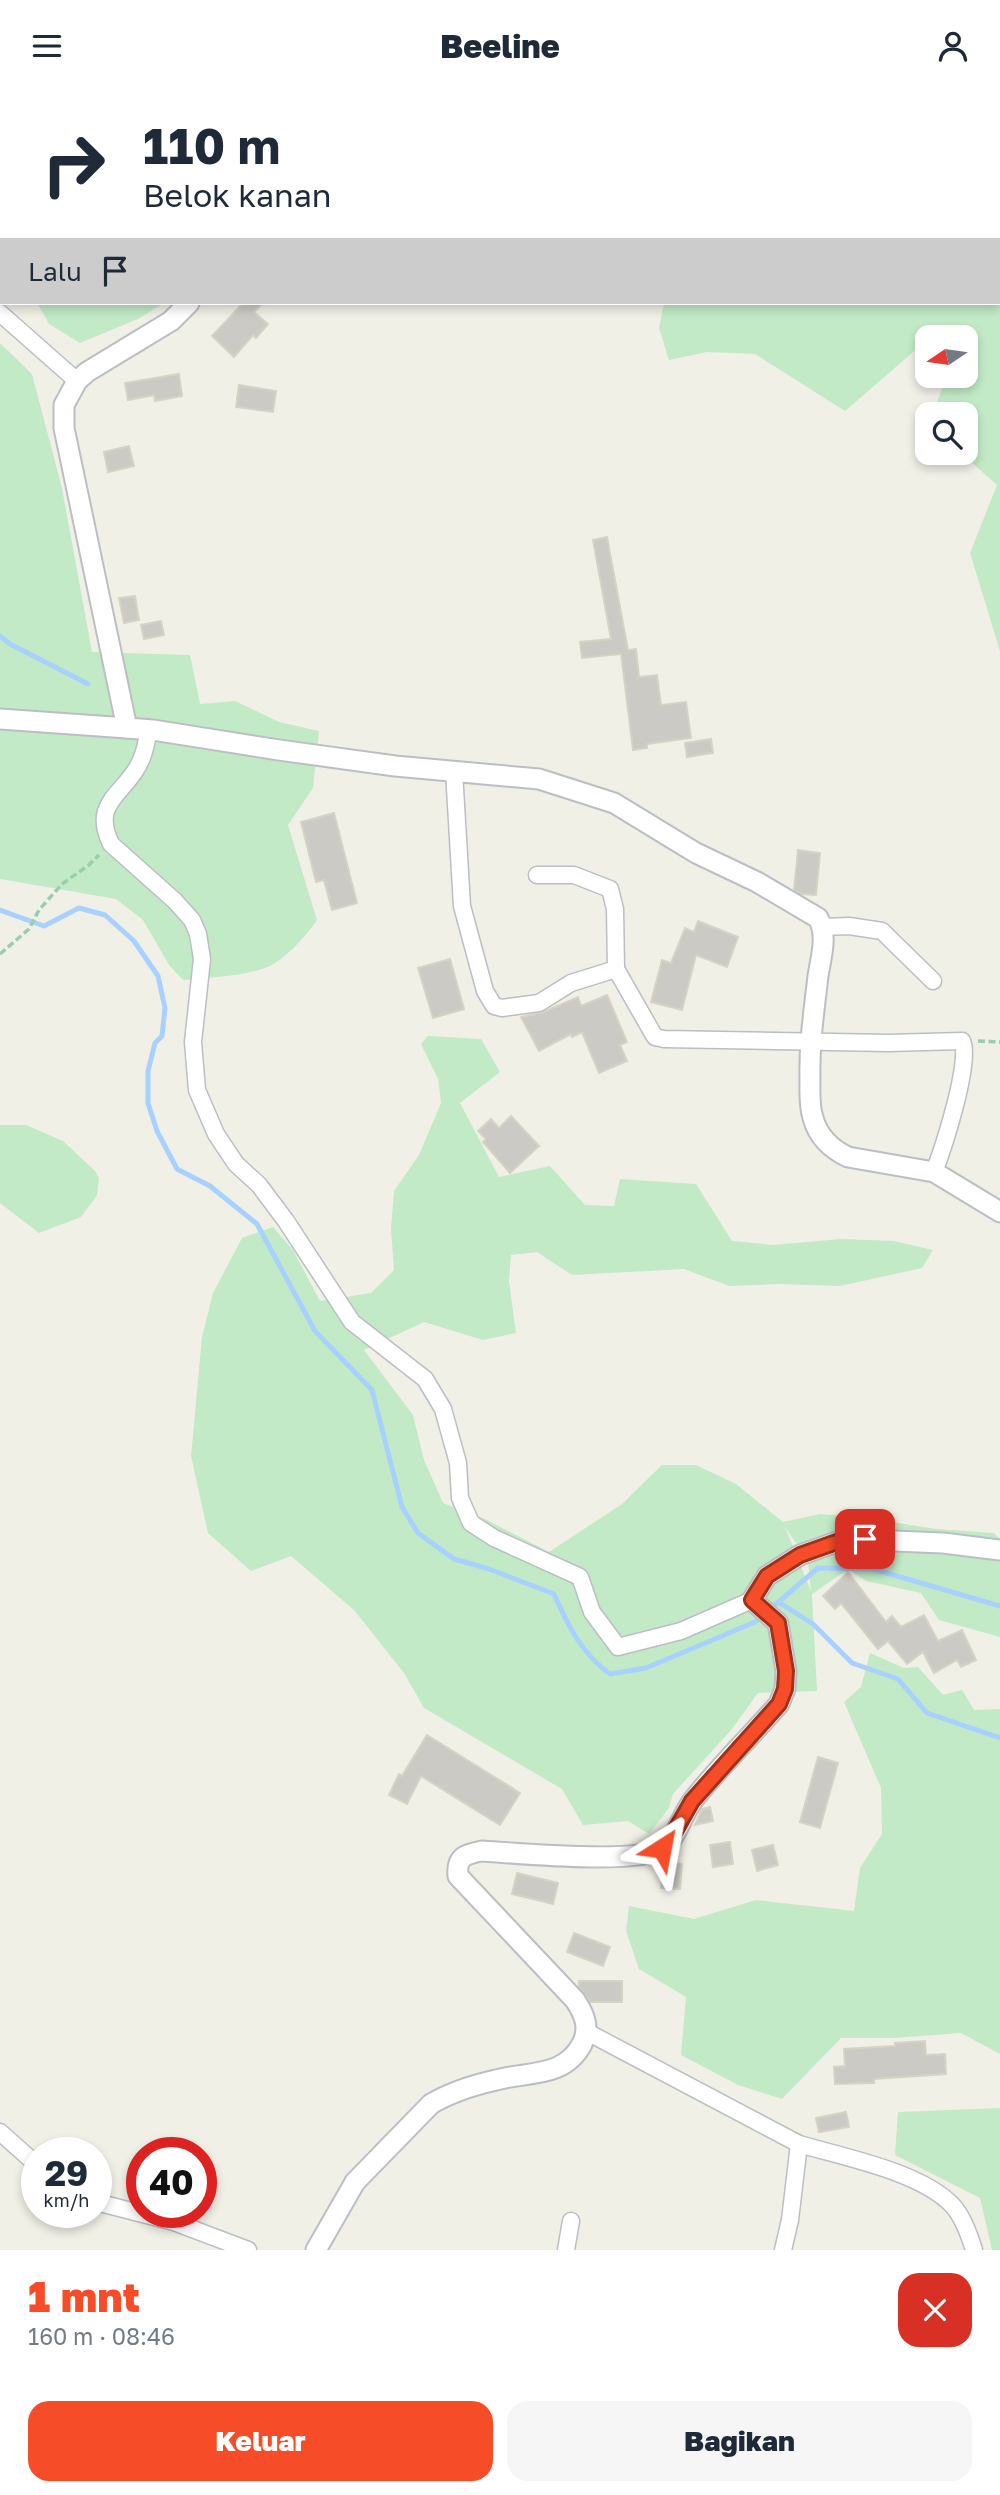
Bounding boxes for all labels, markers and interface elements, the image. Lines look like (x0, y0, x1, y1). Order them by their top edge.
icon: menu (28, 27, 66, 65)
text: Beeline (440, 27, 560, 65)
icon: person (934, 27, 972, 65)
text: 110 m (143, 116, 280, 175)
icon: right (28, 119, 119, 210)
text: Belok kanan (143, 176, 331, 214)
icon: arrive (96, 252, 134, 290)
text: Lalu (28, 256, 82, 287)
north arrow (915, 325, 978, 389)
map controls (915, 325, 978, 465)
button: search (915, 402, 978, 465)
pin (835, 1509, 895, 1569)
icon: arrive (846, 1520, 884, 1558)
position arrow (625, 1811, 699, 1885)
speed limit sign: 40 (126, 2137, 217, 2228)
text: 29 (45, 2152, 88, 2194)
text: km/h (44, 2189, 89, 2211)
text: 1 mnt (28, 2271, 140, 2321)
button: close (898, 2273, 972, 2347)
text: 160 m · 08:46 (28, 2322, 175, 2350)
button: Keluar (28, 2401, 493, 2481)
button: Bagikan (507, 2401, 972, 2481)

